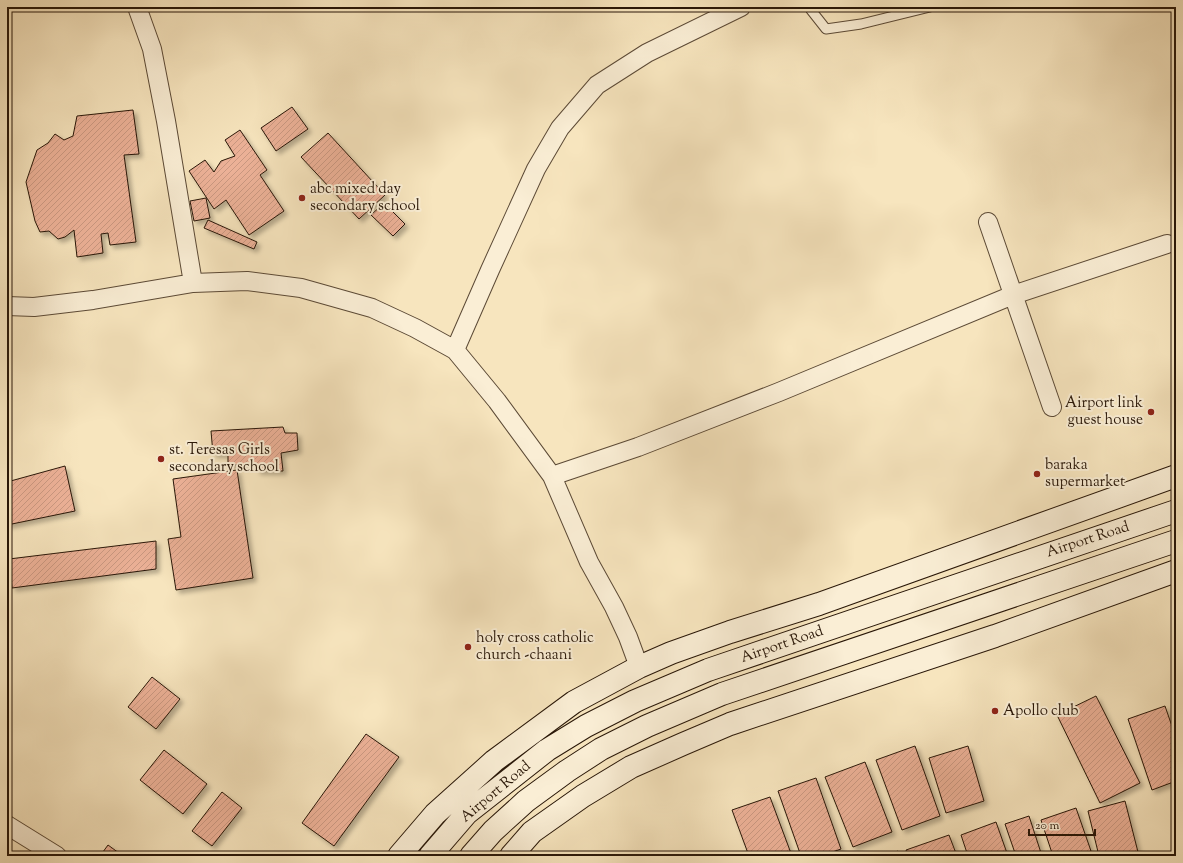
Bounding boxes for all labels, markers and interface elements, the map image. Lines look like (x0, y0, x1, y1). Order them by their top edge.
place label: abc mixed day secondary school (310, 179, 420, 217)
marker: abc mixed day secondary school (297, 193, 307, 203)
place label: Airport link guest house (1065, 393, 1143, 431)
marker: Airport link guest house (1146, 407, 1156, 417)
place label: st. Teresas Girls secondary school (169, 440, 279, 478)
marker: st. Teresas Girls secondary school (156, 454, 166, 464)
place label: baraka supermarket (1045, 455, 1125, 493)
marker: baraka supermarket (1032, 469, 1042, 479)
street label: Airport Road (1044, 517, 1133, 563)
street label: Airport Road (738, 621, 827, 669)
place label: holy cross catholic church -chaani (476, 628, 594, 666)
marker: holy cross catholic church -chaani (463, 642, 473, 652)
place label: Apollo club (1003, 701, 1079, 722)
marker: Apollo club (990, 706, 1000, 716)
street label: Airport Road (456, 756, 536, 828)
scale bar (1029, 811, 1095, 837)
text: 20 m (1035, 817, 1060, 835)

